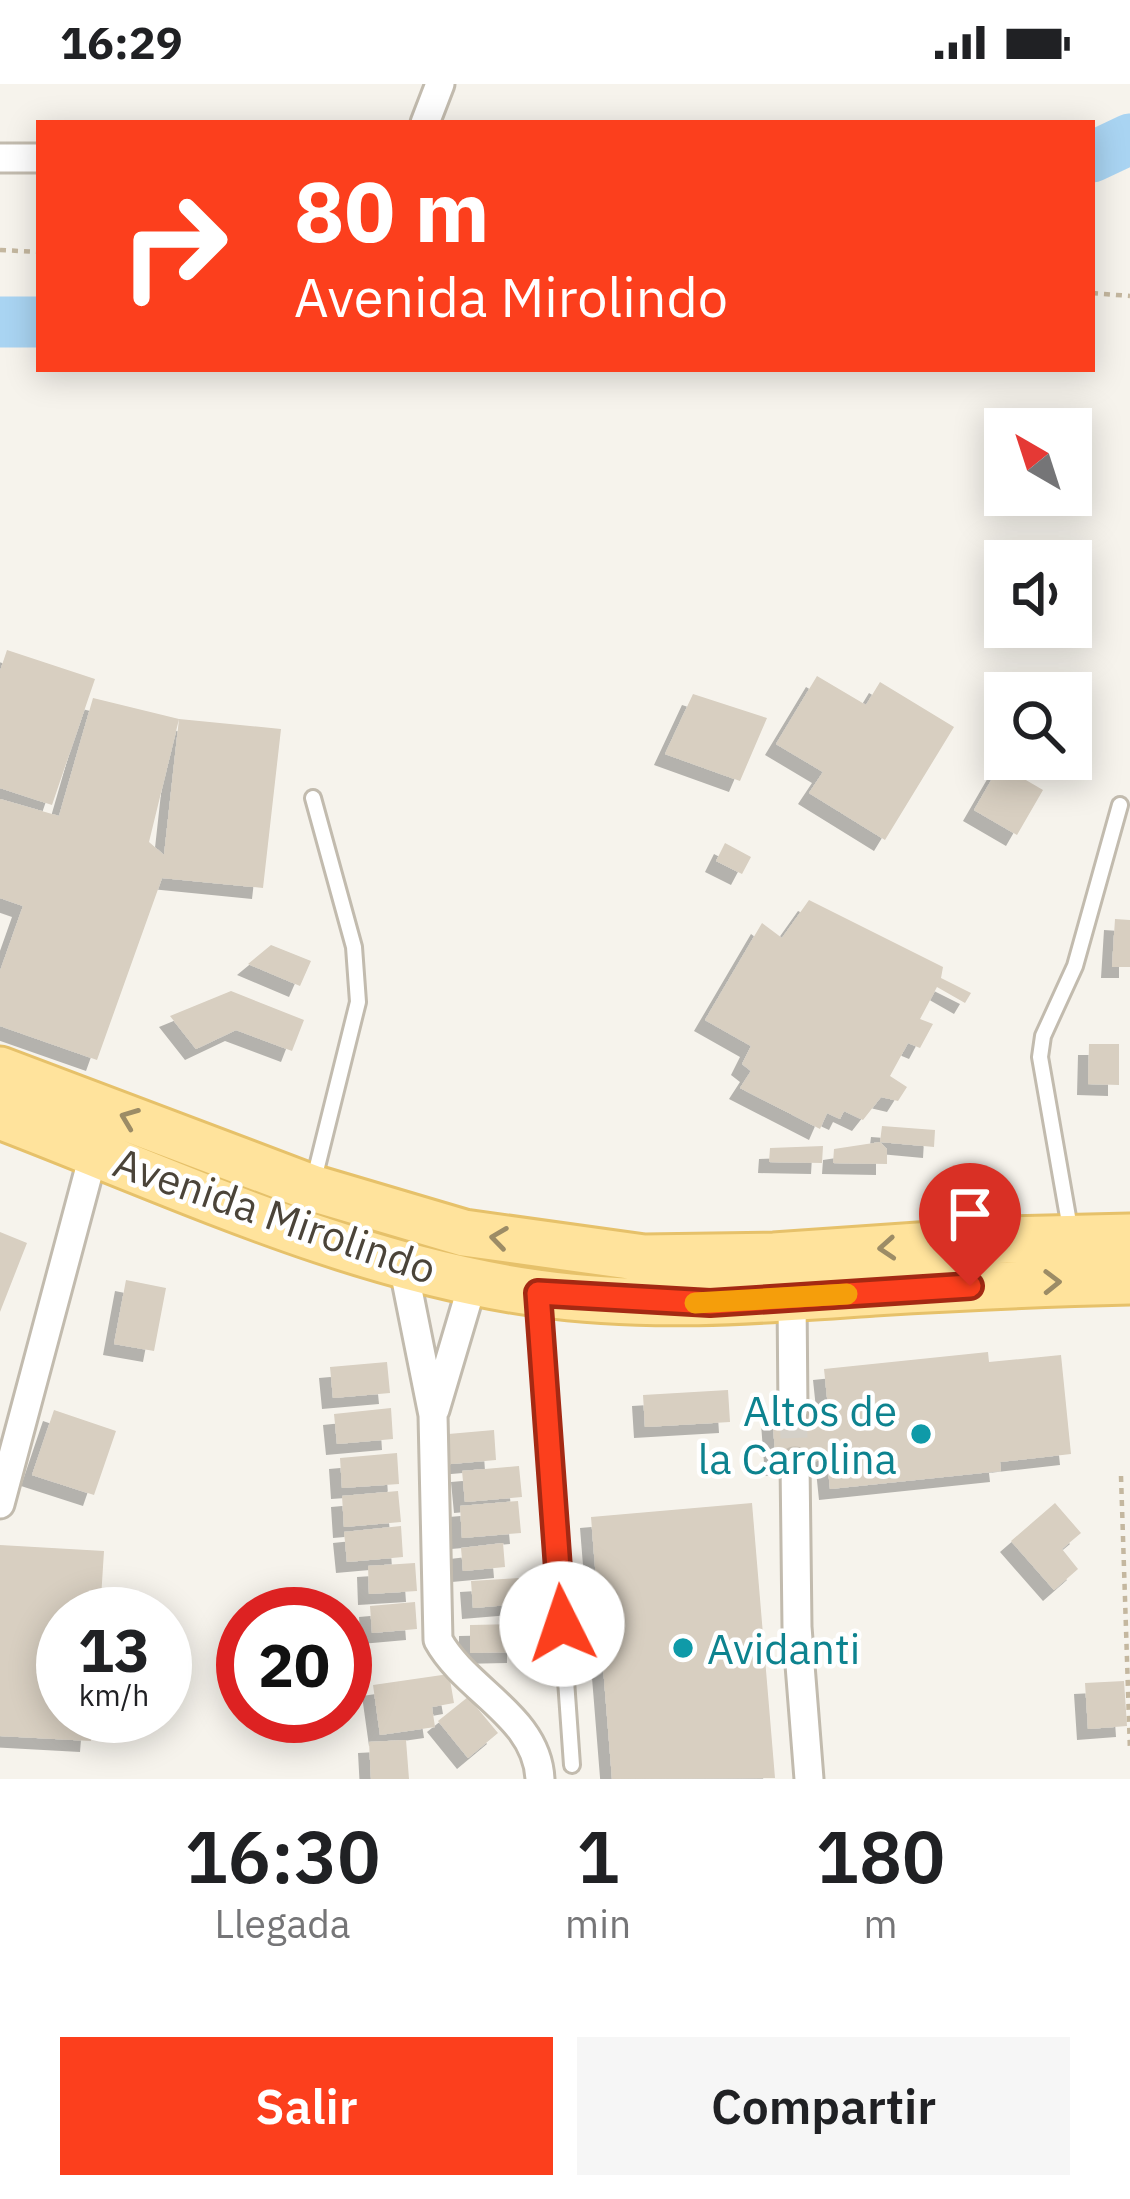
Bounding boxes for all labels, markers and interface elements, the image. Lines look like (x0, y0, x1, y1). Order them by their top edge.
text: 16:29 (60, 13, 183, 71)
text: 80 m (294, 156, 490, 265)
icon: right (96, 168, 252, 324)
text: Avenida Mirolindo (294, 262, 728, 332)
north arrow (984, 408, 1092, 516)
map controls (984, 408, 1092, 780)
button: sound (984, 540, 1092, 648)
button: search (984, 672, 1092, 780)
one-way arrow (119, 1108, 140, 1133)
street label: Avenida Mirolindo (106, 1134, 444, 1296)
pin (919, 1163, 1021, 1286)
icon: arrive (937, 1181, 1003, 1247)
one-way arrow (489, 1226, 509, 1252)
one-way arrow (877, 1235, 896, 1261)
one-way arrow (1043, 1270, 1062, 1296)
place label: Altos de la Carolina (698, 1383, 897, 1486)
marker: Altos de la Carolina (908, 1421, 934, 1447)
position arrow (499, 1561, 625, 1687)
speed limit sign: 20 (216, 1587, 372, 1743)
text: 13 (78, 1610, 150, 1689)
place label: Avidanti (707, 1621, 860, 1676)
marker: Avidanti (670, 1635, 696, 1661)
text: km/h (79, 1675, 149, 1714)
text: 16:30 (185, 1809, 380, 1903)
text: 1 (576, 1809, 620, 1903)
text: 180 (816, 1809, 945, 1903)
text: Llegada (214, 1898, 351, 1949)
text: min (565, 1898, 631, 1949)
text: m (863, 1898, 898, 1949)
button: Salir (60, 2037, 553, 2175)
button: Compartir (577, 2037, 1070, 2175)

